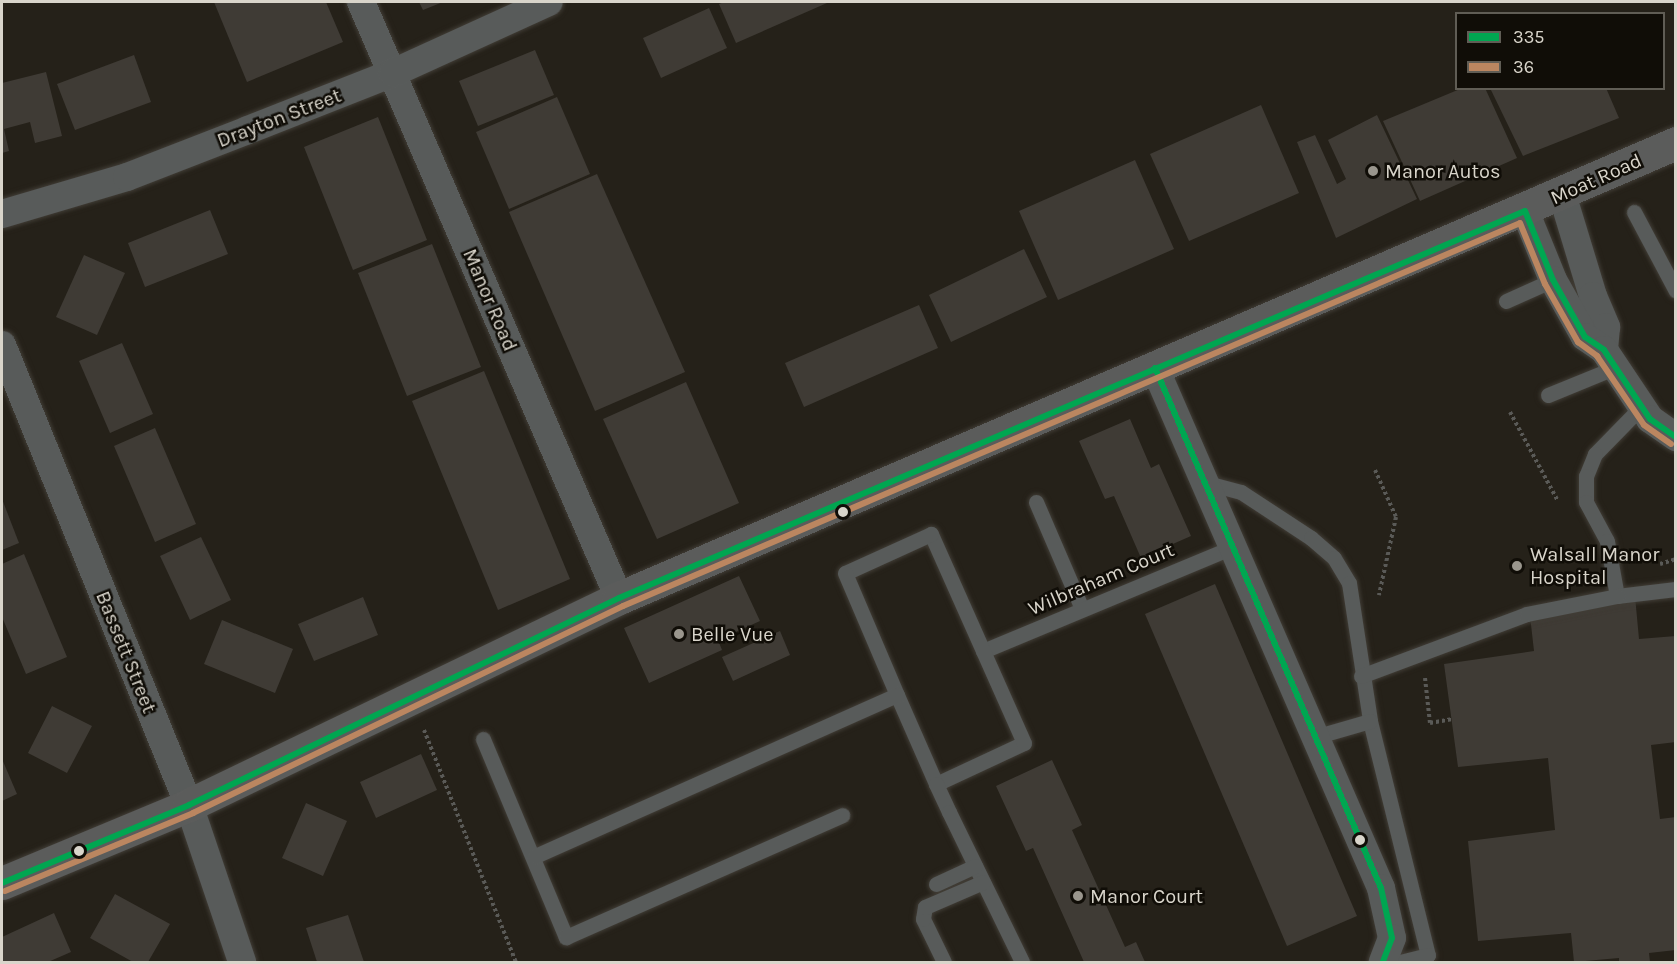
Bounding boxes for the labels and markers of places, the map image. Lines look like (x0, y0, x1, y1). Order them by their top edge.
place label: Manor Autos (1385, 159, 1500, 183)
marker: Manor Autos (1366, 164, 1380, 178)
unlabelled marker (837, 506, 849, 518)
place label: Walsall Manor Hospital (1530, 542, 1659, 589)
marker: Walsall Manor Hospital (1508, 557, 1526, 575)
place label: Belle Vue (691, 622, 774, 646)
marker: Belle Vue (672, 627, 686, 641)
unlabelled marker (1354, 834, 1366, 846)
unlabelled marker (73, 845, 85, 857)
place label: Manor Court (1090, 884, 1203, 908)
marker: Manor Court (1071, 889, 1085, 903)

